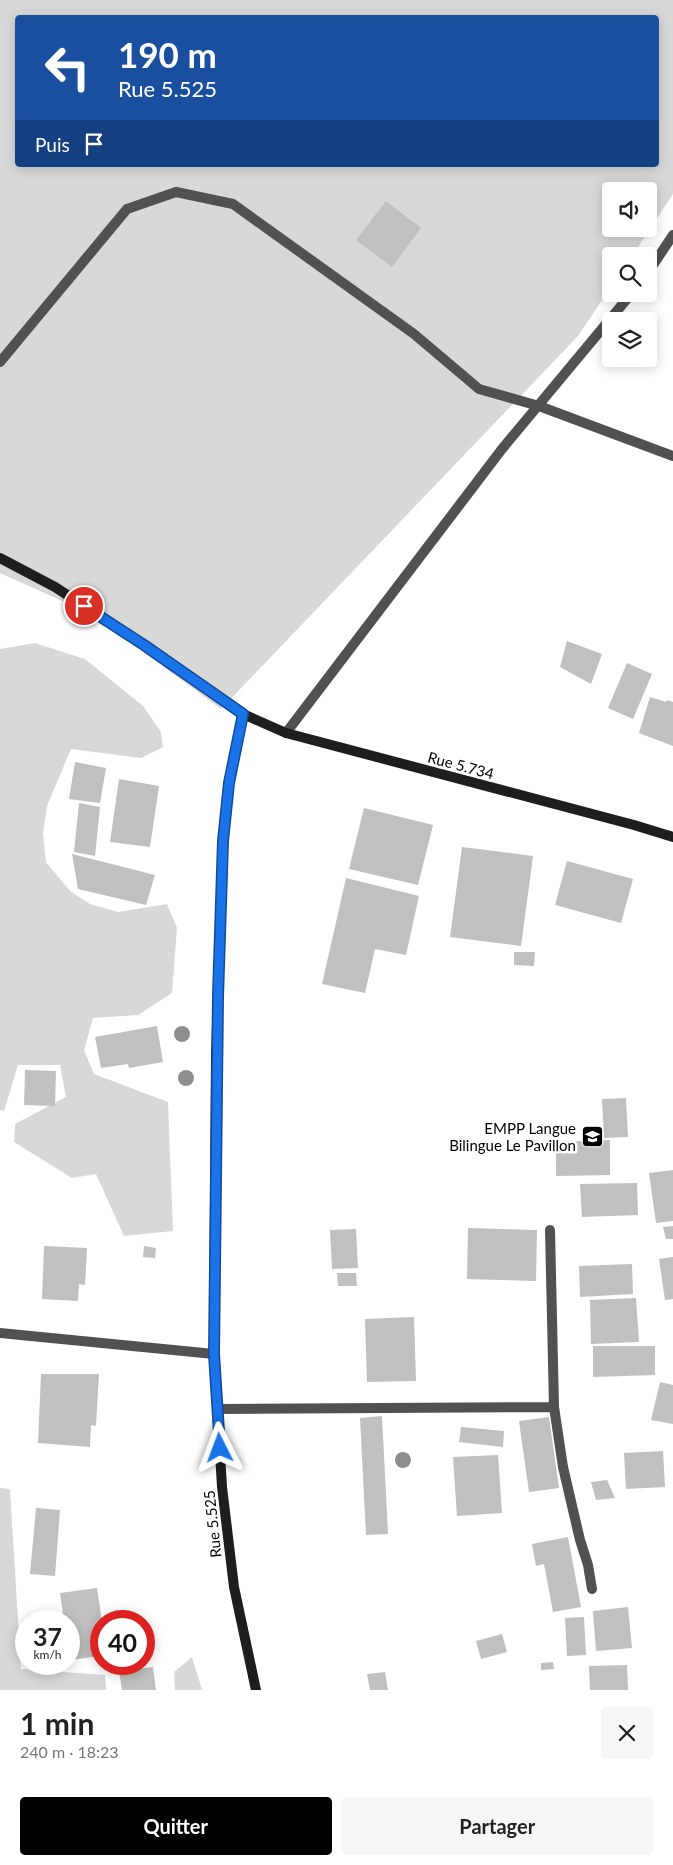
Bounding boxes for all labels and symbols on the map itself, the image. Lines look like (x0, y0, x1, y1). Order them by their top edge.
pin (63, 585, 105, 627)
street label: Rue 5.734 (426, 748, 496, 783)
place label: EMPP Langue Bilingue Le Pavillon (449, 1119, 576, 1154)
school or university icon: EMPP Langue Bilingue Le Pavillon (580, 1125, 604, 1149)
position arrow (193, 1421, 245, 1473)
street label: Rue 5.525 (200, 1489, 224, 1559)
speed limit sign: 40 (90, 1610, 155, 1675)

